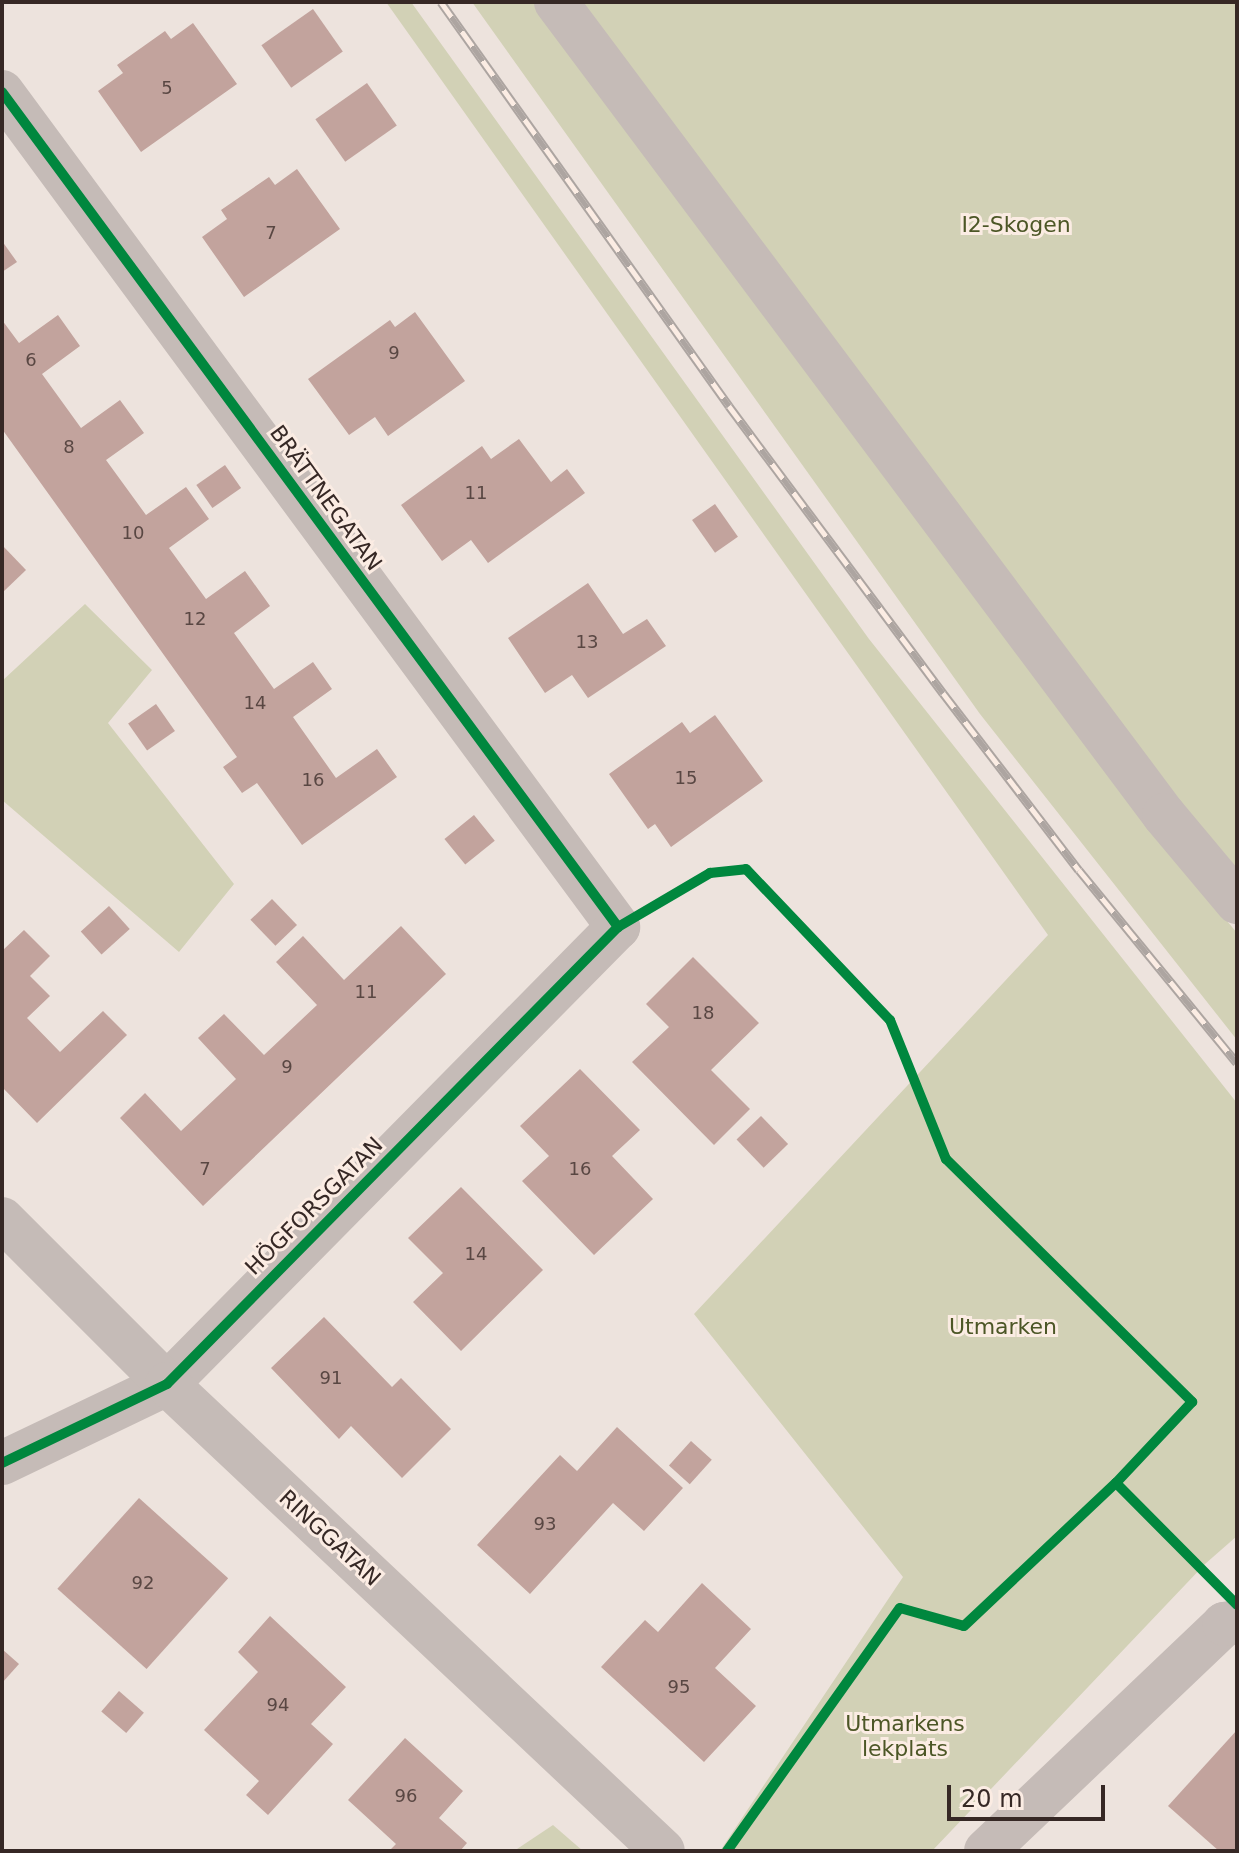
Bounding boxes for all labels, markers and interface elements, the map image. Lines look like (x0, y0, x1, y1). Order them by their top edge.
house number: 5 (161, 77, 173, 99)
park label: I2-Skogen (961, 212, 1071, 238)
house number: 7 (265, 222, 277, 244)
house number: 9 (388, 342, 400, 364)
house number: 6 (25, 349, 37, 371)
street label: BRÄTTNEGATAN (264, 420, 388, 576)
house number: 8 (63, 436, 75, 458)
house number: 11 (465, 482, 487, 504)
house number: 10 (122, 522, 144, 544)
house number: 12 (184, 608, 206, 630)
house number: 13 (576, 631, 598, 653)
house number: 14 (244, 692, 266, 714)
house number: 15 (675, 767, 697, 789)
house number: 16 (302, 769, 324, 791)
house number: 11 (355, 981, 377, 1003)
house number: 18 (692, 1002, 714, 1024)
house number: 9 (281, 1056, 293, 1078)
street label: HÖGFORSGATAN (240, 1132, 388, 1280)
house number: 7 (199, 1158, 211, 1180)
house number: 16 (569, 1158, 591, 1180)
house number: 14 (465, 1243, 487, 1265)
park label: Utmarken (949, 1314, 1057, 1340)
house number: 91 (320, 1367, 342, 1389)
street label: RINGGATAN (274, 1484, 386, 1592)
house number: 93 (534, 1513, 556, 1535)
house number: 92 (132, 1572, 154, 1594)
house number: 95 (668, 1676, 690, 1698)
house number: 94 (267, 1694, 289, 1716)
park label: Utmarkens lekplats (845, 1710, 965, 1762)
scale bar (951, 1769, 1109, 1819)
house number: 96 (395, 1785, 417, 1807)
text: 20 m (961, 1785, 1023, 1813)

